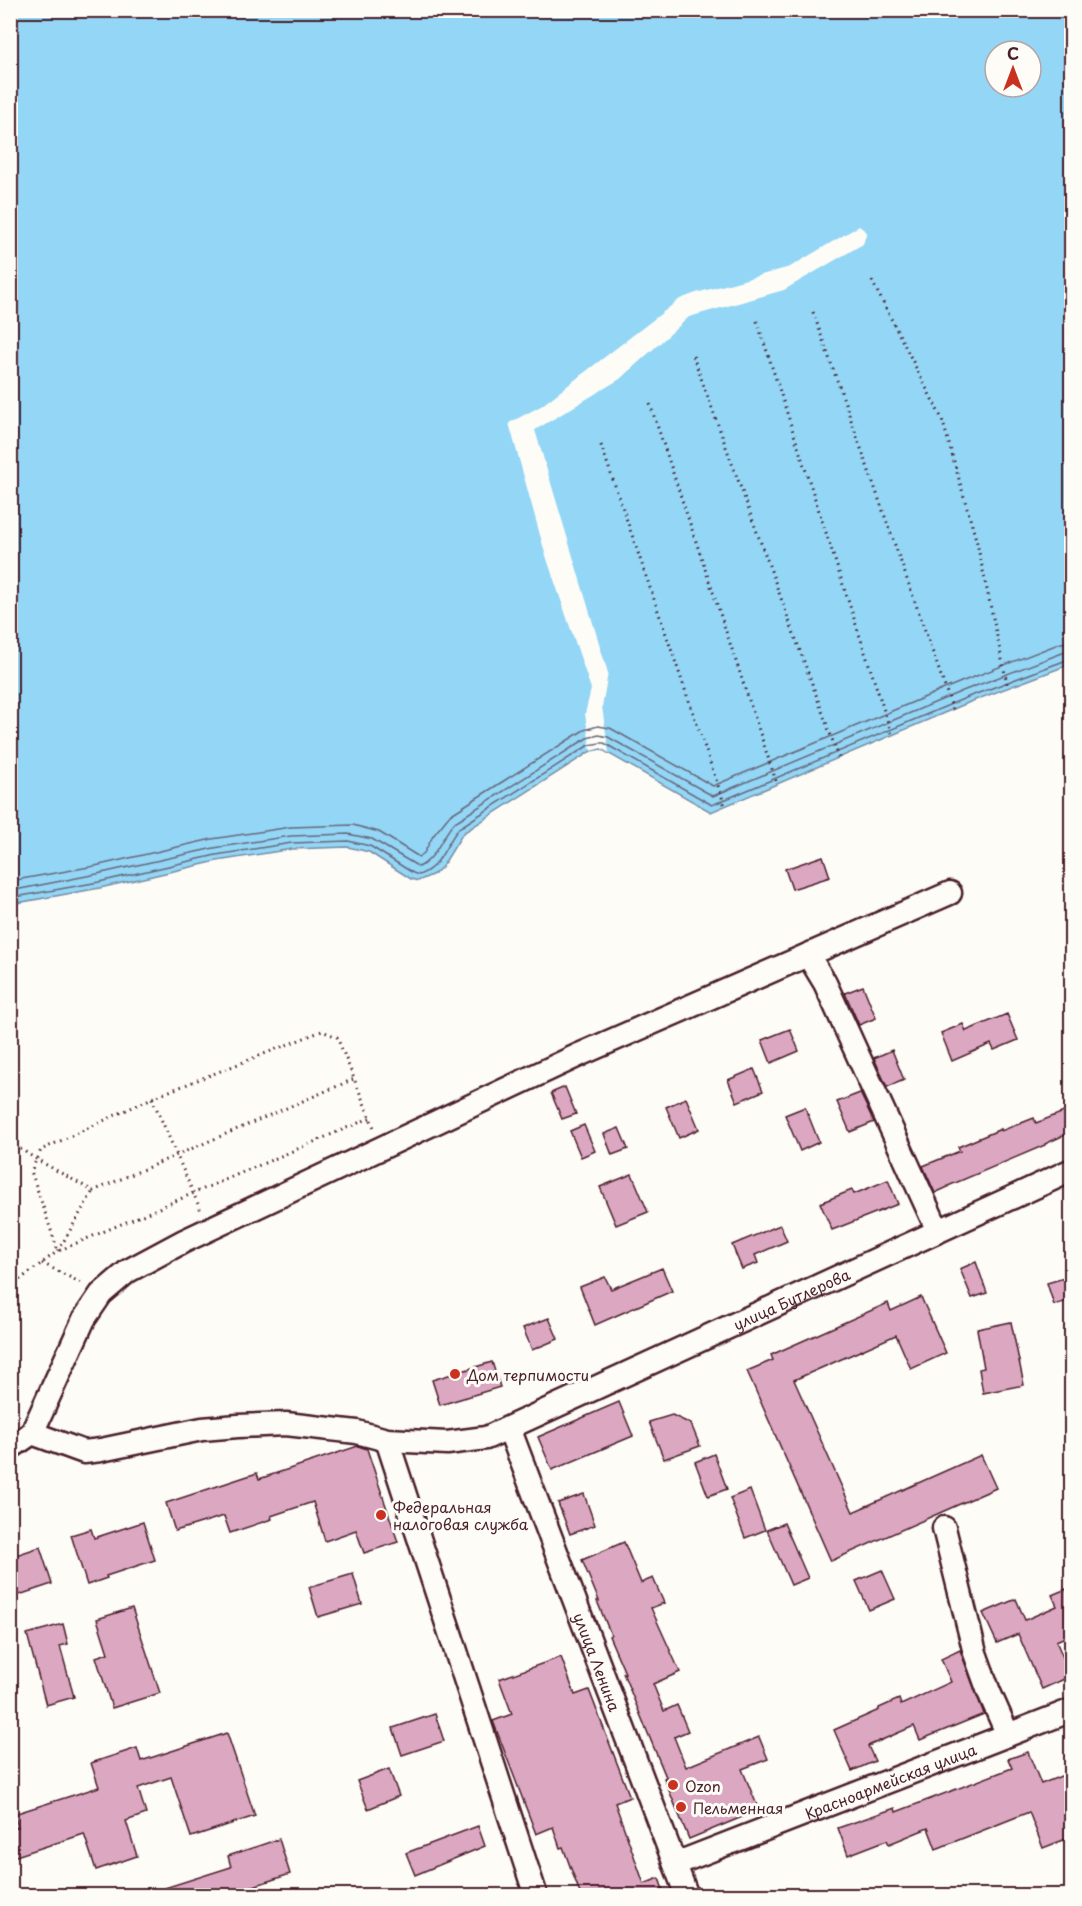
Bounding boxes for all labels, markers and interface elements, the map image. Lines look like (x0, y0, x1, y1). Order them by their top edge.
north arrow (983, 39, 1043, 99)
text: С (1007, 41, 1019, 65)
street label: улица Бутлерова (729, 1261, 854, 1335)
place label: Дом терпимости (466, 1363, 589, 1386)
marker: Дом терпимости (448, 1367, 462, 1381)
place label: Федеральная налоговая служба (393, 1495, 529, 1535)
marker: Федеральная налоговая служба (374, 1508, 388, 1522)
street label: улица Ленина (569, 1609, 627, 1715)
street label: Красноармейская улица (801, 1737, 980, 1824)
place label: Ozon (685, 1774, 721, 1797)
marker: Ozon (666, 1778, 680, 1792)
place label: Пельменная (693, 1796, 783, 1819)
marker: Пельменная (674, 1800, 688, 1814)

